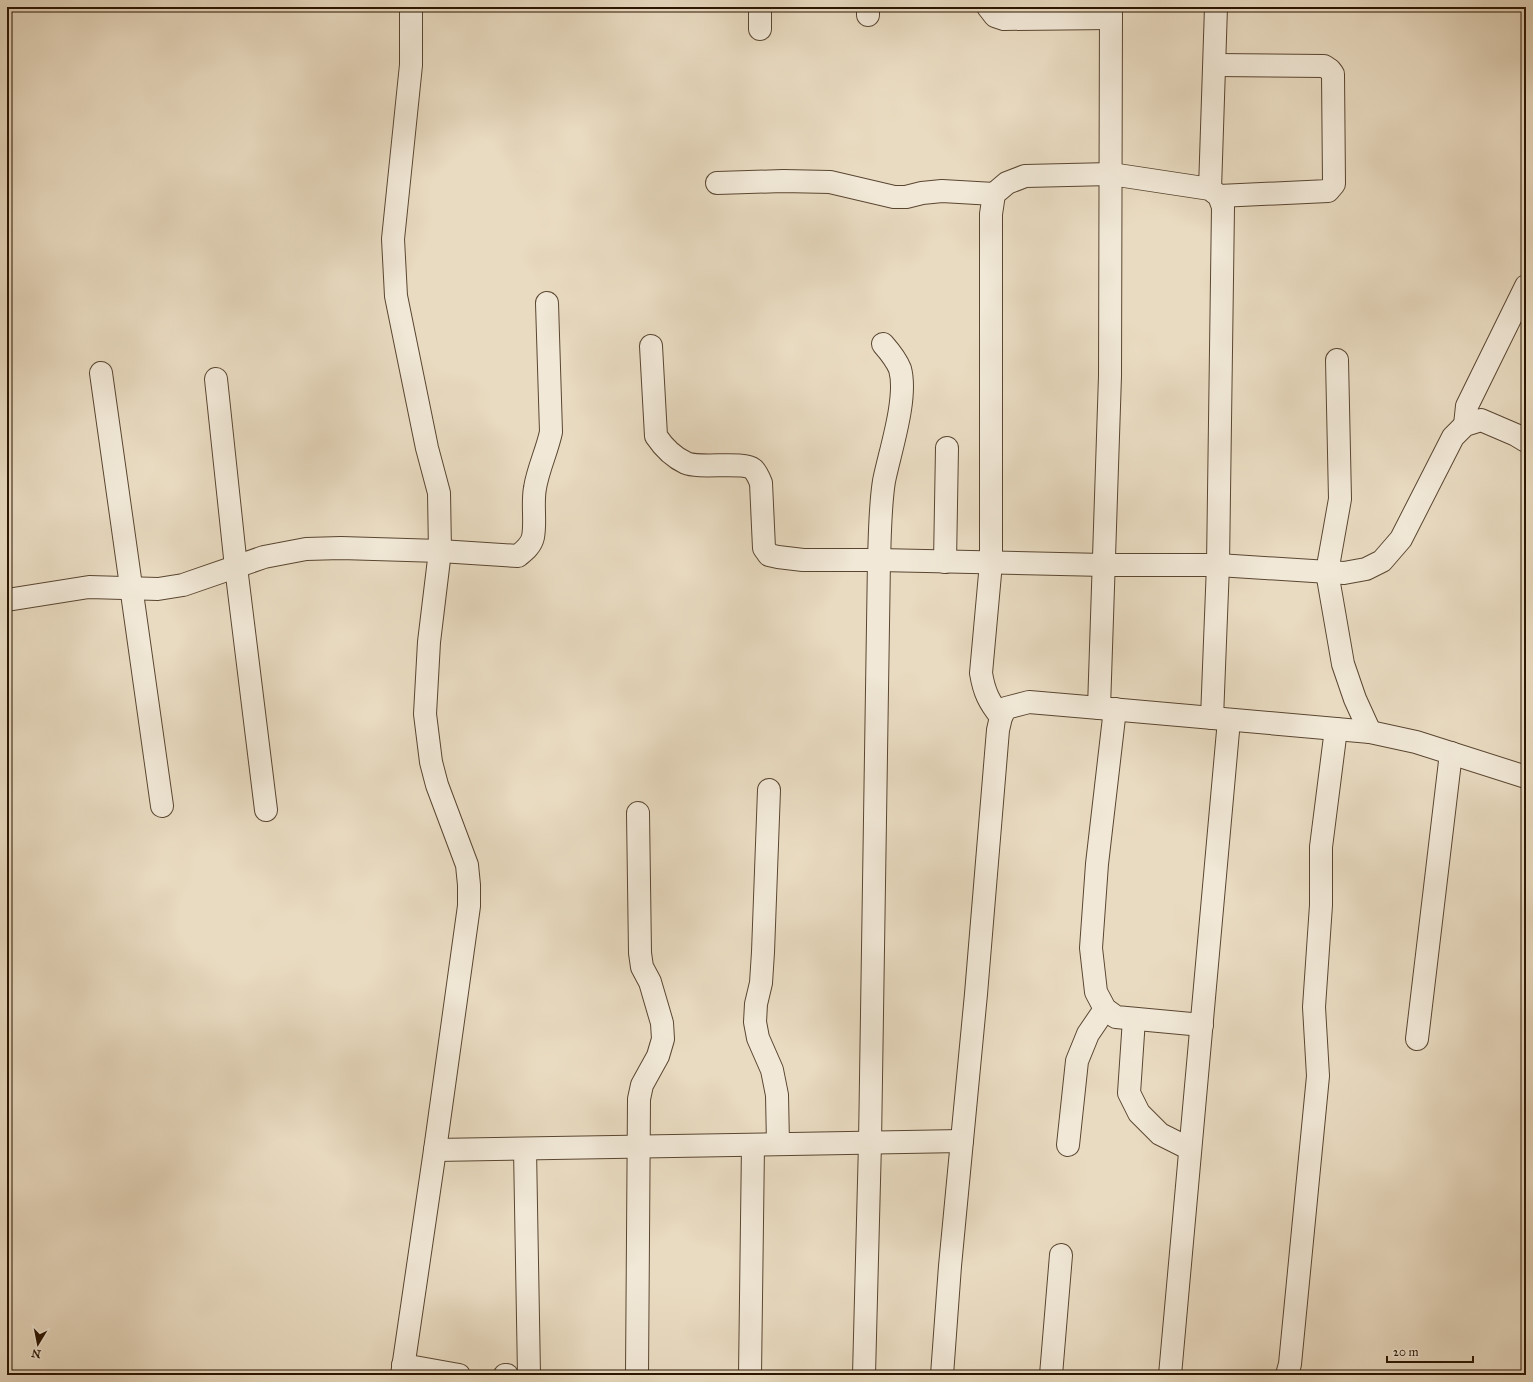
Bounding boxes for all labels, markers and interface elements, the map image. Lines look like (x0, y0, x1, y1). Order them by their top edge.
north arrow (18, 1324, 58, 1364)
scale bar (1387, 1338, 1473, 1364)
text: 20 m (1393, 1345, 1419, 1359)
text: N (30, 1346, 42, 1361)

